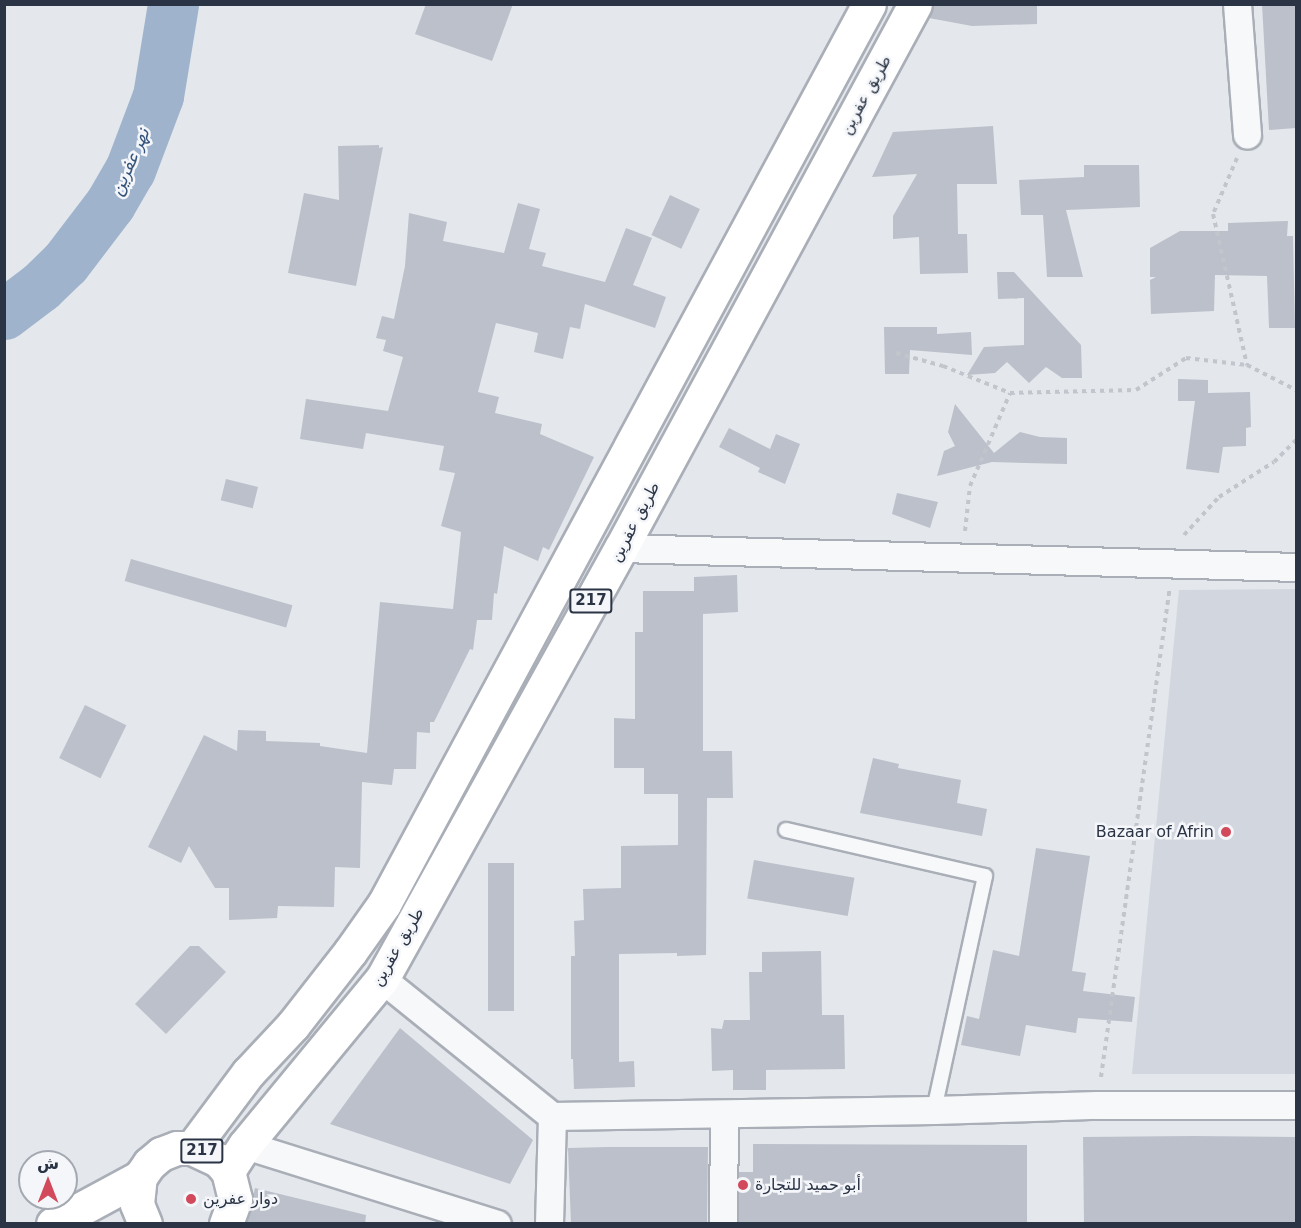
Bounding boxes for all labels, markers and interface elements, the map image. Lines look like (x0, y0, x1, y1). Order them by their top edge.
street label: طريق عفرين (836, 52, 896, 138)
water label: نهر عفرين (106, 125, 154, 199)
street label: طريق عفرين (606, 479, 664, 565)
road number: 217 (568, 589, 614, 613)
place label: Bazaar of Afrin (1096, 822, 1214, 842)
marker: Bazaar of Afrin (1219, 825, 1233, 839)
street label: طريق عفرين (368, 904, 428, 990)
road number: 217 (180, 1139, 224, 1163)
north arrow (18, 1150, 78, 1210)
text: ش (37, 1154, 59, 1173)
place label: أبو حميد للتجارة (755, 1175, 861, 1195)
marker: أبو حميد للتجارة (736, 1178, 750, 1192)
place label: دوار عفرين (203, 1189, 278, 1209)
marker: دوار عفرين (184, 1192, 198, 1206)

